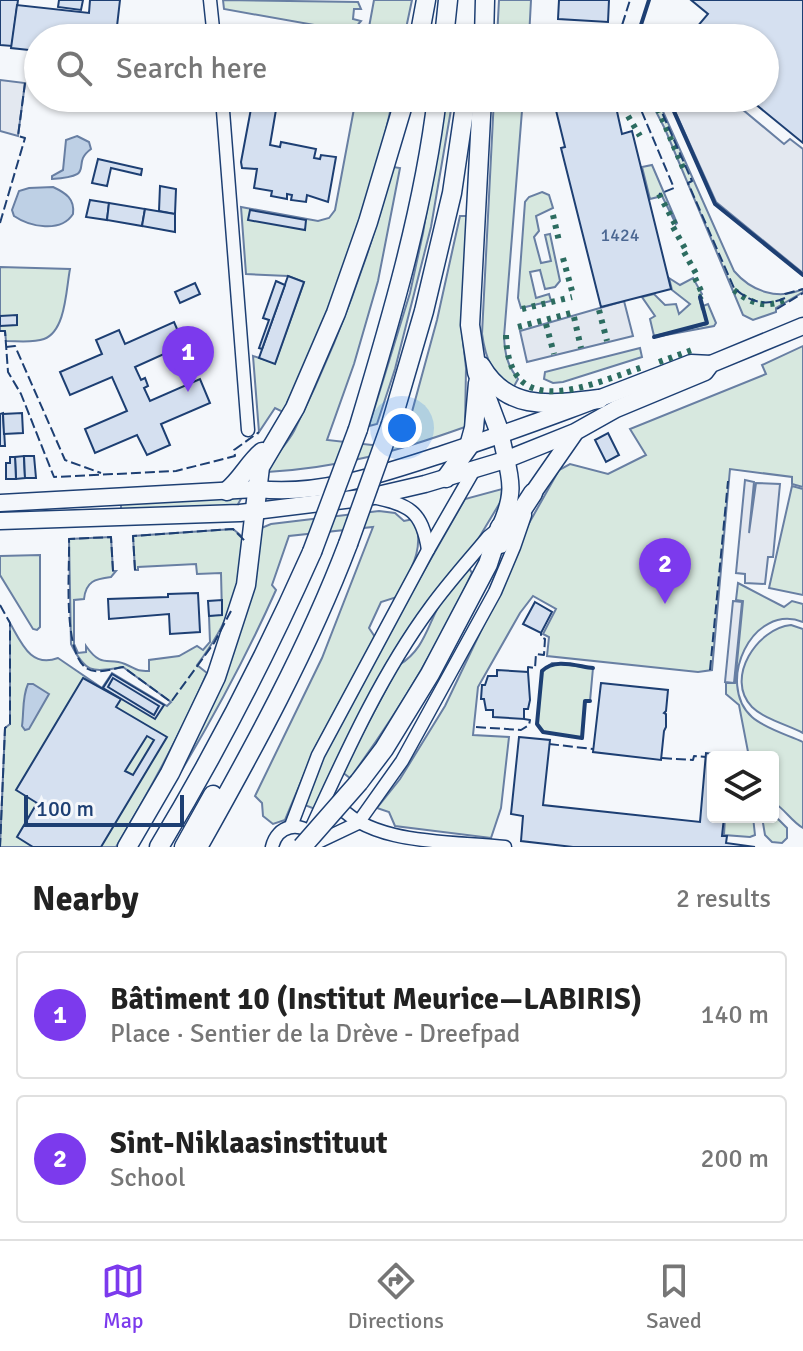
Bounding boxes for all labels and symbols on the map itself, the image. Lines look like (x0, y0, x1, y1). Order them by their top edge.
house number: 1424 (601, 224, 640, 246)
pin: 1 (162, 326, 214, 392)
your location (382, 408, 422, 448)
pin: 2 (639, 538, 691, 604)
scale bar (24, 791, 184, 827)

